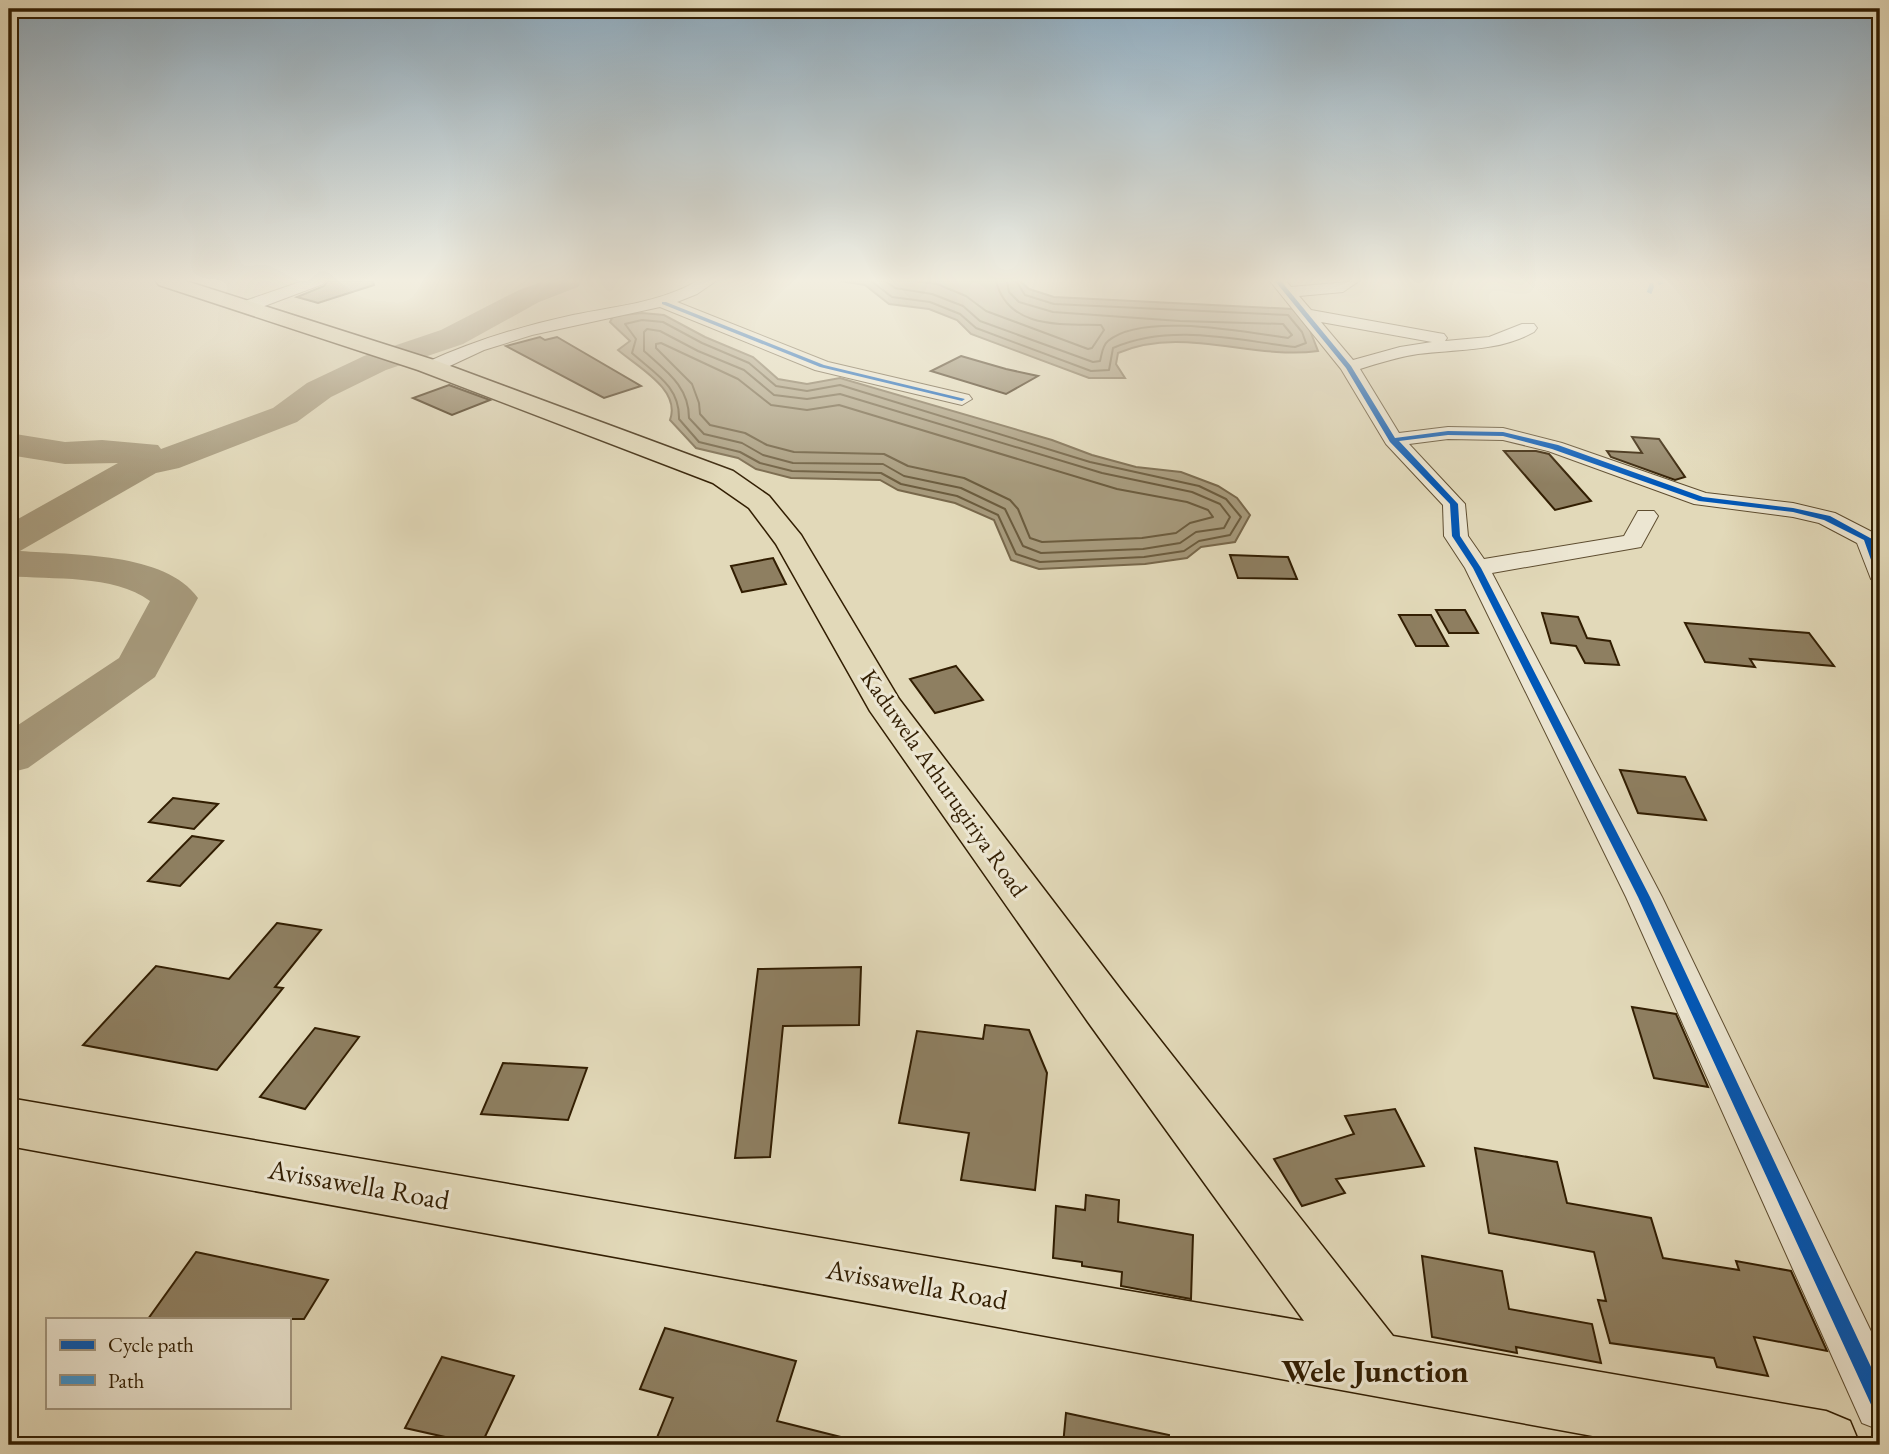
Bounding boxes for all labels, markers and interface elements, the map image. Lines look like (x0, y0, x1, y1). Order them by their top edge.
street label: Kaduwela Athurugiriya Road (854, 663, 1035, 903)
street label: Avissawella Road (265, 1150, 453, 1218)
street label: Avissawella Road (823, 1250, 1011, 1318)
legend (46, 1318, 290, 1408)
text: Cycle path (108, 1331, 194, 1358)
district label: Wele Junction (1281, 1350, 1469, 1392)
text: Path (108, 1367, 145, 1394)

